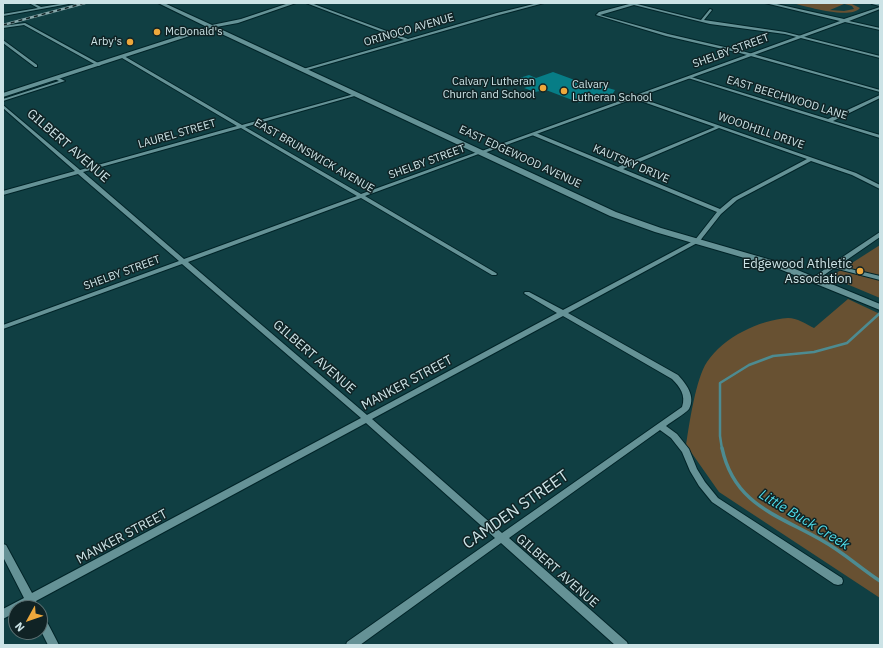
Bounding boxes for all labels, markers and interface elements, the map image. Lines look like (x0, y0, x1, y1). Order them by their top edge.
street label: ORINOCO AVENUE (362, 11, 456, 49)
place label: McDonald's (165, 25, 223, 39)
marker: McDonald's (152, 27, 162, 37)
street label: SHELBY STREET (691, 31, 771, 71)
place label: Arby's (91, 35, 122, 49)
marker: Arby's (125, 37, 135, 47)
street label: EAST BEECHWOOD LANE (725, 73, 849, 123)
place label: Calvary Lutheran Church and School (443, 75, 535, 101)
place label: Calvary Lutheran School (572, 78, 652, 104)
marker: Calvary Lutheran Church and School (538, 83, 548, 93)
marker: Calvary Lutheran School (559, 86, 569, 96)
street label: GILBERT AVENUE (24, 106, 112, 186)
street label: WOODHILL DRIVE (716, 110, 806, 152)
street label: EAST BRUNSWICK AVENUE (252, 116, 376, 196)
street label: LAUREL STREET (137, 117, 217, 151)
street label: EAST EDGEWOOD AVENUE (457, 123, 583, 191)
street label: SHELBY STREET (387, 142, 467, 182)
street label: KAUTSKY DRIVE (591, 142, 671, 186)
street label: SHELBY STREET (82, 253, 162, 293)
place label: Edgewood Athletic Association (743, 256, 852, 287)
marker: Edgewood Athletic Association (855, 266, 865, 276)
street label: GILBERT AVENUE (270, 317, 358, 397)
street label: MANKER STREET (359, 352, 455, 414)
street label: CAMDEN STREET (459, 466, 573, 554)
water label: Little Buck Creek (756, 486, 852, 554)
street label: MANKER STREET (74, 506, 170, 568)
street label: GILBERT AVENUE (513, 531, 601, 611)
north arrow (8, 600, 48, 640)
text: N (12, 620, 27, 635)

